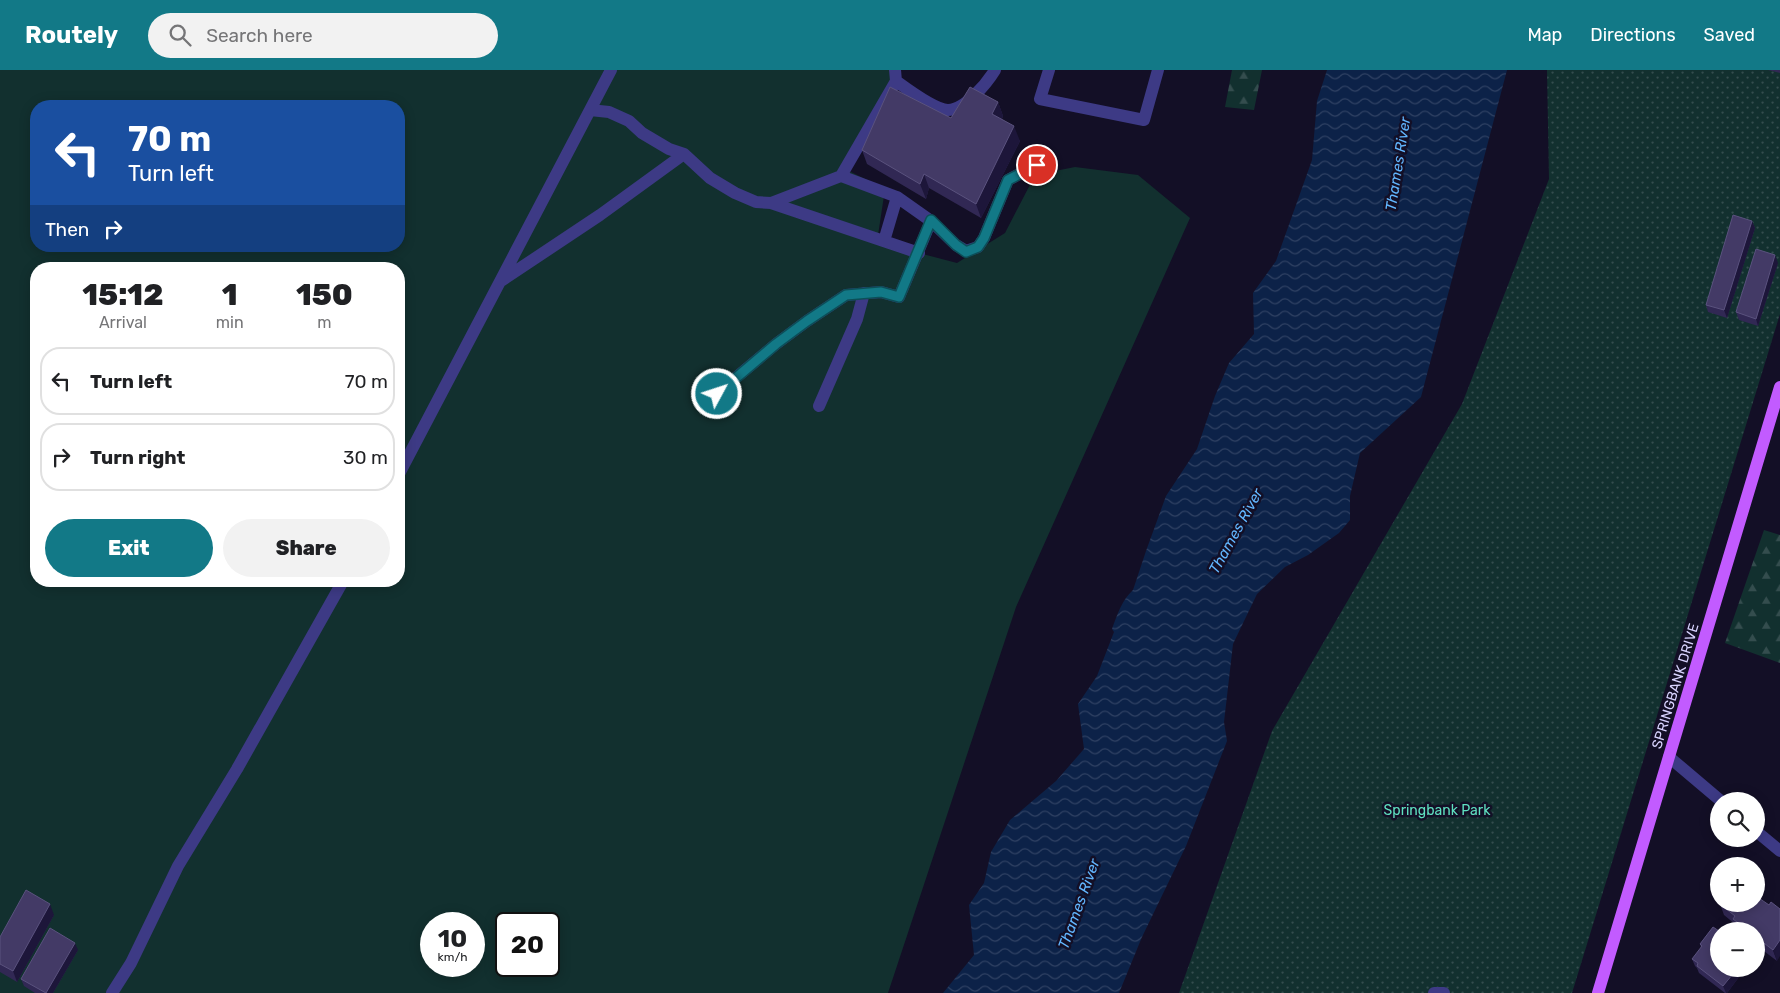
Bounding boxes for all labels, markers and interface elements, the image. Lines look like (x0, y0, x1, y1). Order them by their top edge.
search box (148, 13, 498, 58)
text: Routely (25, 21, 118, 49)
icon: search (166, 21, 194, 49)
text: Search here (206, 24, 313, 47)
text: Map (1527, 24, 1562, 46)
text: Directions (1590, 24, 1676, 46)
text: Saved (1704, 24, 1755, 46)
water label: Thames River (1382, 114, 1415, 212)
text: 70 m (128, 118, 211, 160)
icon: left (45, 120, 110, 185)
pin (1016, 144, 1058, 186)
icon: arrive (1023, 151, 1051, 179)
text: Turn left (128, 160, 214, 187)
icon: right (99, 215, 127, 243)
text: Then (45, 218, 89, 241)
text: 15:12 (82, 277, 163, 313)
text: 1 (222, 277, 238, 313)
text: 150 (296, 277, 353, 313)
text: Arrival (99, 313, 147, 332)
text: min (216, 313, 244, 332)
text: m (317, 313, 331, 332)
icon: left (47, 367, 75, 395)
position arrow (690, 367, 742, 419)
text: Turn left (90, 370, 172, 393)
text: 70 m (345, 370, 388, 393)
icon: right (47, 443, 75, 471)
text: Turn right (90, 446, 185, 469)
text: 30 m (343, 446, 388, 469)
water label: Thames River (1205, 484, 1268, 577)
button: Exit (45, 519, 213, 577)
button: Share (223, 519, 390, 577)
street label: SPRINGBANK DRIVE (1648, 621, 1703, 751)
map controls (1710, 792, 1765, 977)
button: search (1710, 792, 1765, 847)
park label: Springbank Park (1384, 802, 1491, 819)
water label: Thames River (1054, 855, 1104, 952)
button: + (1710, 857, 1765, 912)
speed limit sign: 20 (495, 912, 560, 977)
button: − (1710, 922, 1765, 977)
text: 10 (438, 924, 467, 953)
text: km/h (438, 950, 467, 964)

